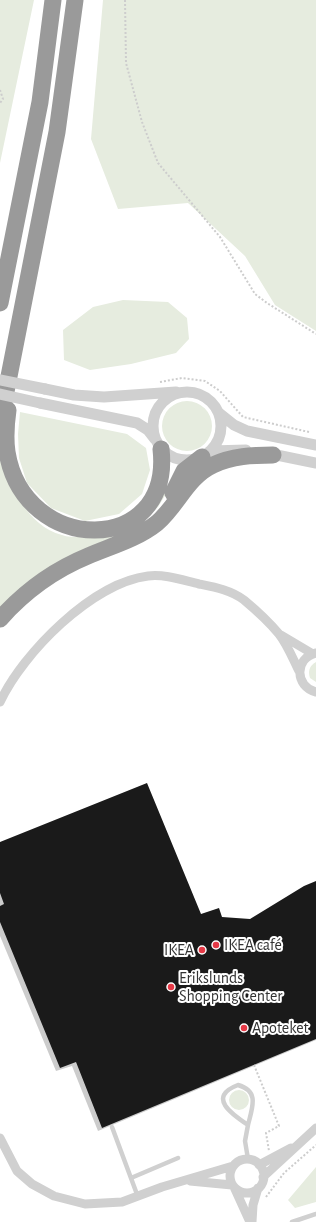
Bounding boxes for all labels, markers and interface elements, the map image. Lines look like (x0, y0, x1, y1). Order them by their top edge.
place label: IKEA café (224, 935, 282, 955)
place label: IKEA (164, 940, 194, 960)
marker: IKEA café (211, 940, 221, 950)
marker: IKEA (197, 945, 207, 955)
place label: Erikslunds Shopping Center (179, 968, 282, 1006)
marker: Erikslunds Shopping Center (166, 982, 176, 992)
place label: Apoteket (252, 1018, 309, 1038)
marker: Apoteket (239, 1023, 249, 1033)

